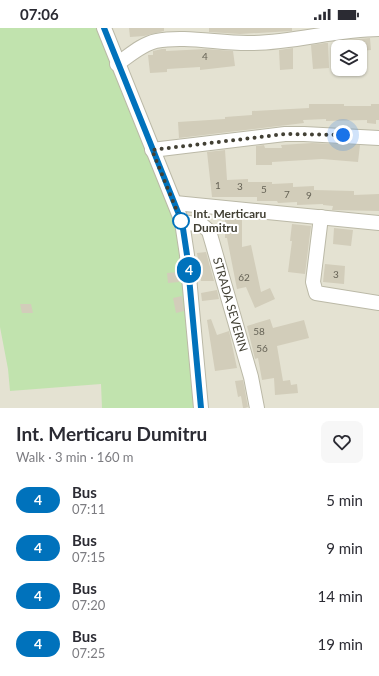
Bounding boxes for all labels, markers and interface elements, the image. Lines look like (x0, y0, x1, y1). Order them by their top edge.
text: 07:06 (20, 5, 59, 23)
map controls (331, 40, 367, 76)
button: layers (331, 40, 367, 76)
house number: 4 (202, 50, 208, 62)
your location (333, 125, 353, 145)
house number: 1 (215, 179, 221, 191)
house number: 3 (237, 180, 243, 192)
house number: 5 (261, 183, 267, 195)
house number: 7 (284, 188, 290, 200)
house number: 9 (306, 189, 312, 201)
place label: Int. Merticaru Dumitru (193, 206, 266, 235)
marker: Int. Merticaru Dumitru (172, 212, 190, 230)
street label: STRADA SEVERIN (210, 255, 251, 353)
line badge: 4 (176, 257, 202, 283)
text: 4 (185, 261, 193, 278)
house number: 3 (333, 268, 339, 280)
house number: 62 (238, 271, 250, 283)
house number: 58 (253, 325, 265, 337)
house number: 56 (256, 342, 268, 354)
button: heart (321, 421, 363, 463)
text: Int. Merticaru Dumitru (16, 422, 207, 445)
text: Walk · 3 min · 160 m (16, 449, 134, 465)
text: Bus (72, 483, 97, 501)
text: 4 (34, 491, 42, 508)
text: 5 min (326, 491, 363, 509)
text: 07:11 (72, 501, 105, 517)
text: Bus (72, 531, 97, 549)
text: 4 (34, 539, 42, 556)
text: 9 min (326, 539, 363, 557)
text: 07:15 (72, 549, 105, 565)
text: Bus (72, 579, 97, 597)
text: 4 (34, 587, 42, 604)
text: 14 min (317, 587, 363, 605)
text: 07:20 (72, 597, 105, 613)
text: Bus (72, 627, 97, 645)
text: 4 (34, 635, 42, 652)
text: 19 min (317, 635, 363, 653)
text: 07:25 (72, 645, 105, 661)

